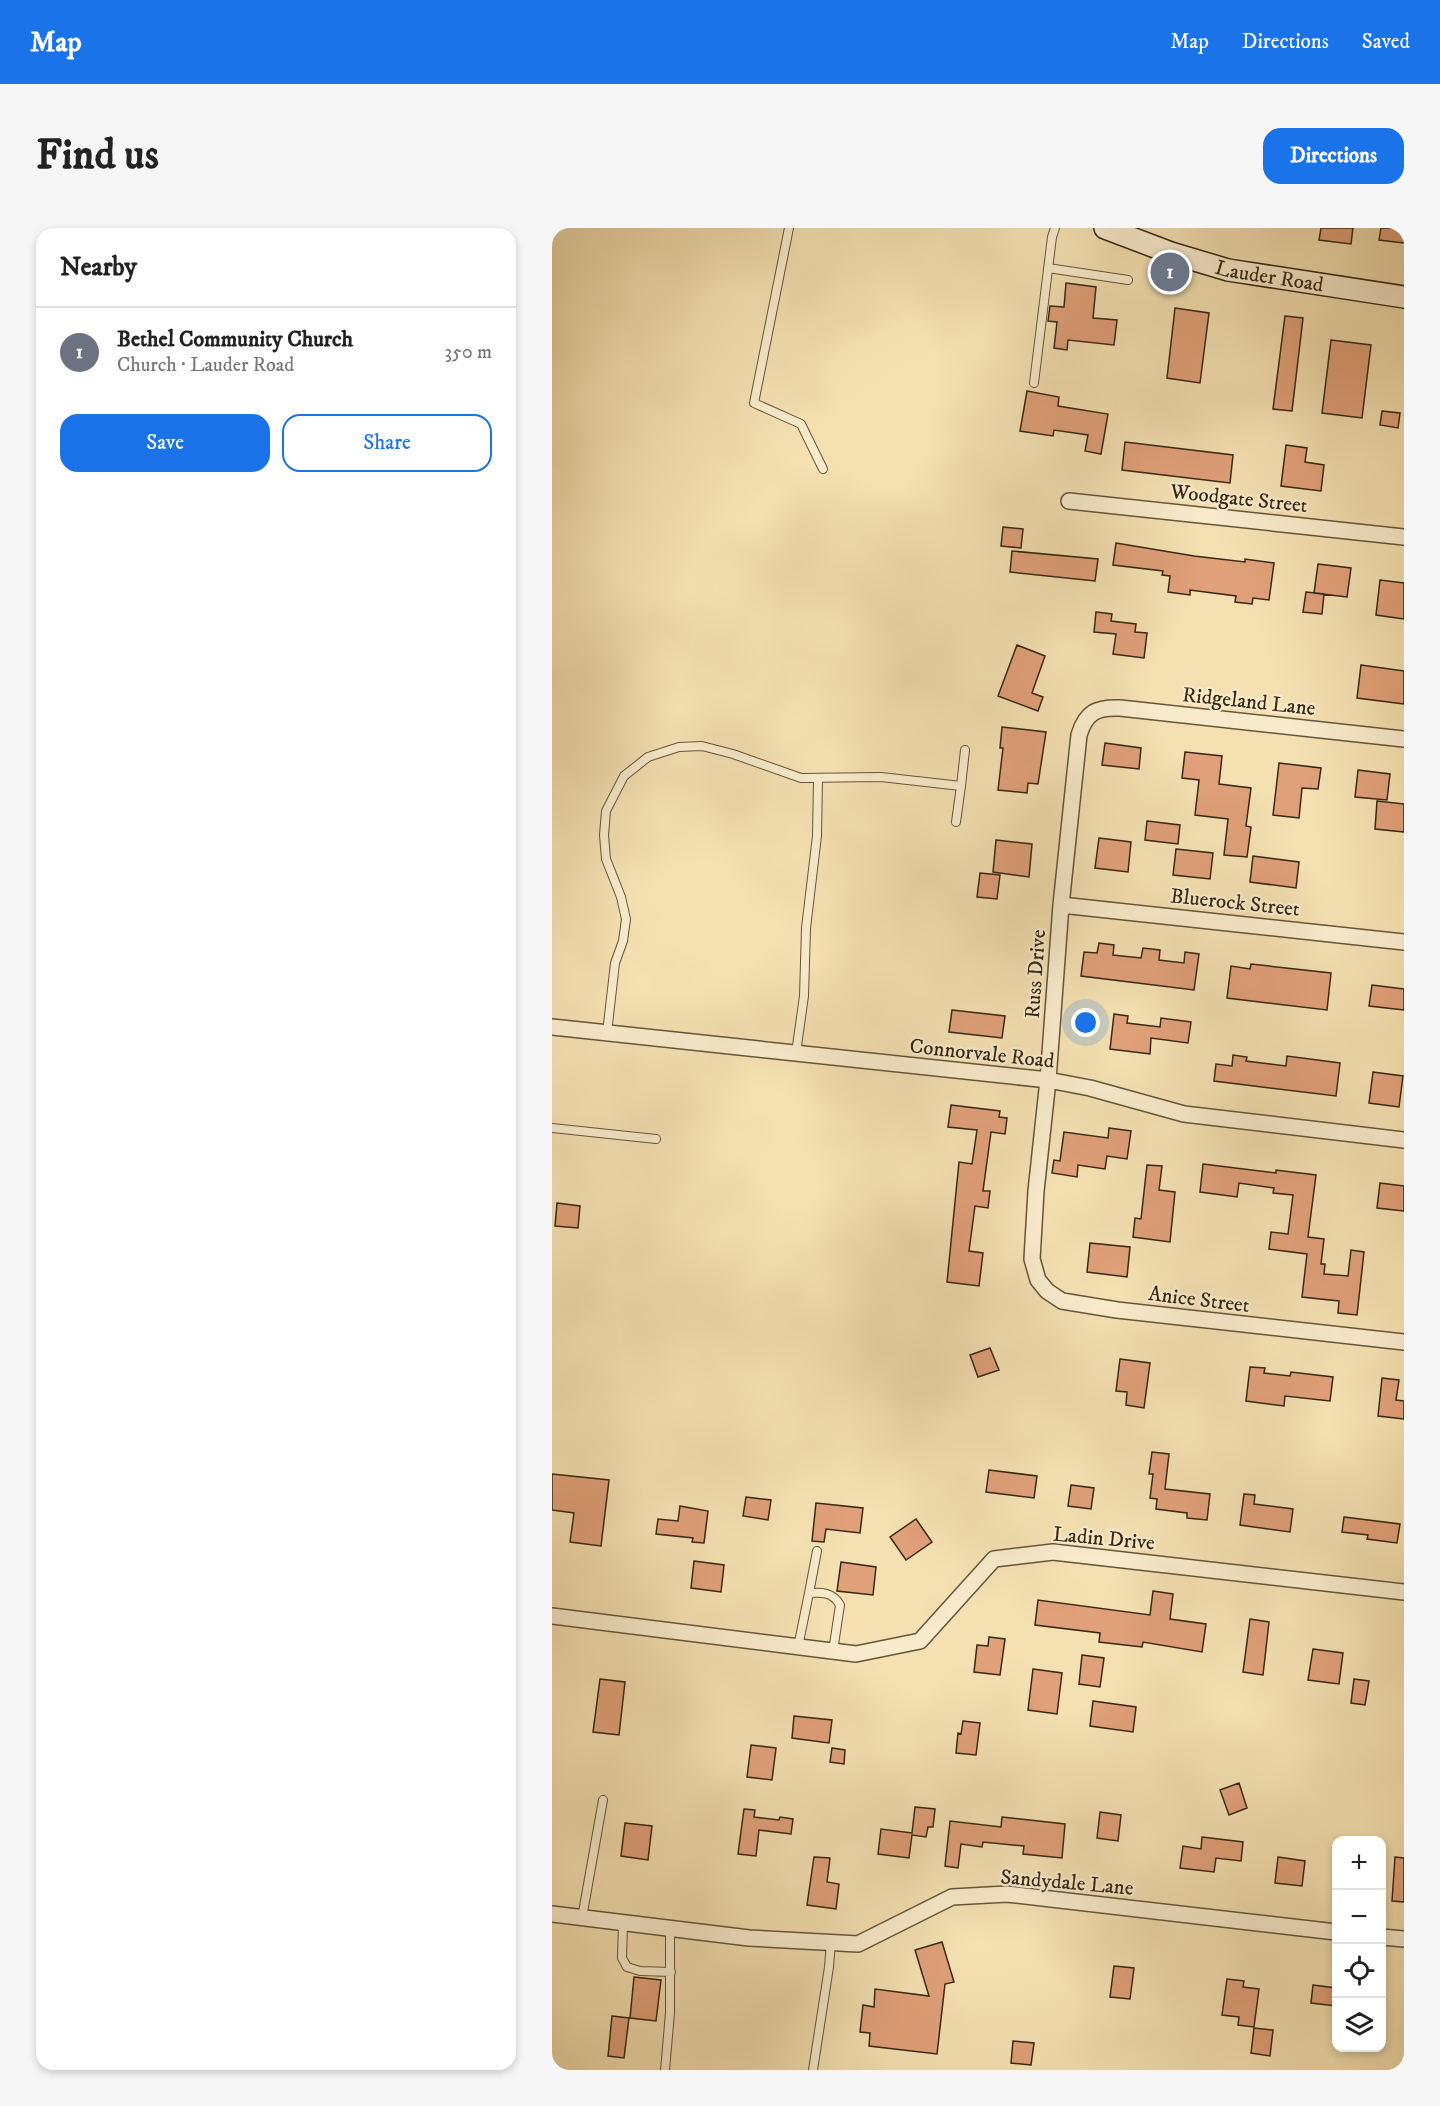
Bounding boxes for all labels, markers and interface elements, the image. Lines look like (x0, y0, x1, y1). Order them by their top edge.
text: Map (30, 25, 82, 60)
text: Map (1170, 29, 1209, 55)
text: Directions (1242, 29, 1329, 55)
text: Saved (1362, 29, 1410, 55)
button: Directions (1263, 128, 1404, 184)
text: Find us (36, 130, 159, 182)
pin: 1 (1150, 250, 1190, 294)
text: Nearby (60, 251, 137, 284)
street label: Lauder Road (1212, 255, 1326, 299)
text: Bethel Community Church (117, 326, 353, 353)
text: 1 (76, 340, 83, 365)
text: 350 m (445, 340, 492, 365)
text: Church · Lauder Road (117, 353, 294, 378)
button: Save (60, 414, 270, 472)
button: Share (282, 414, 492, 472)
street label: Woodgate Street (1168, 479, 1309, 519)
street label: Ridgeland Lane (1181, 682, 1317, 722)
street label: Bluerock Street (1169, 883, 1301, 923)
street label: Russ Drive (1020, 928, 1052, 1020)
your location (1071, 1008, 1100, 1037)
street label: Connorvale Road (908, 1033, 1056, 1075)
street label: Anice Street (1147, 1281, 1251, 1319)
street label: Ladin Drive (1052, 1522, 1156, 1556)
map controls (1332, 1836, 1386, 2052)
button: + (1332, 1836, 1386, 1890)
street label: Sandydale Lane (999, 1864, 1135, 1902)
button: − (1332, 1890, 1386, 1944)
button: locate (1332, 1944, 1386, 1998)
button: layers (1332, 1998, 1386, 2052)

